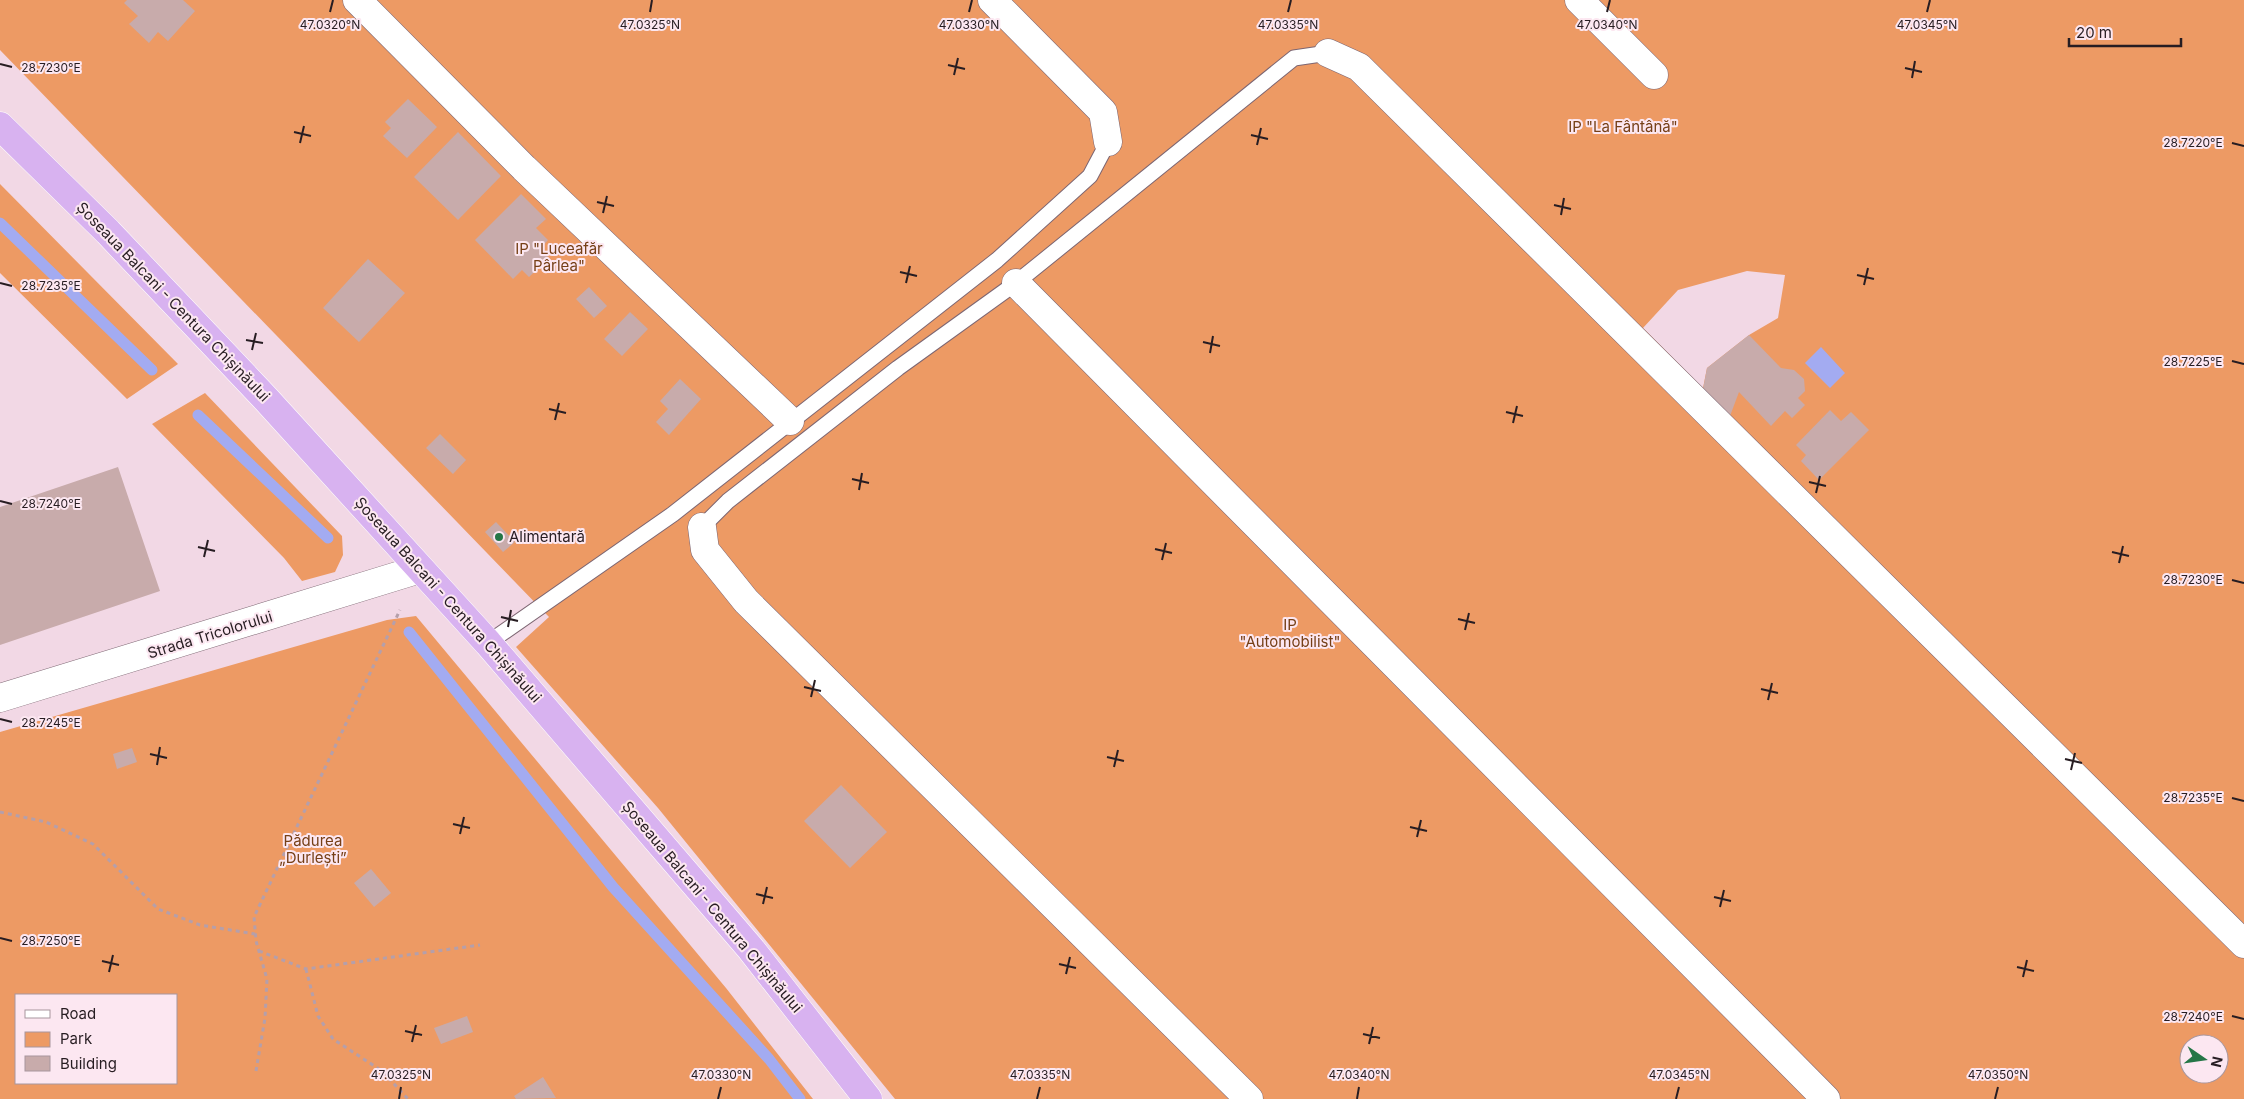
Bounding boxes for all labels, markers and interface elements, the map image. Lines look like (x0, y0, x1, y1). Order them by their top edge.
scale bar (2069, 15, 2182, 47)
text: 47.0320°N (300, 17, 360, 32)
text: 47.0325°N (620, 17, 680, 32)
text: 47.0330°N (939, 17, 999, 32)
text: 47.0335°N (1258, 17, 1318, 32)
text: 47.0340°N (1576, 17, 1638, 32)
text: 47.0345°N (1897, 17, 1957, 32)
text: 20 m (2076, 23, 2112, 42)
text: 28.7230°E (21, 60, 81, 75)
park label: IP "La Fântână" (1568, 117, 1678, 136)
text: 28.7220°E (2163, 135, 2223, 150)
street label: Șoseaua Balcani - Centura Chișinăului (73, 198, 274, 405)
park label: IP "Luceafăr Pârlea" (515, 239, 603, 275)
text: 28.7235°E (21, 278, 81, 293)
text: 28.7225°E (2163, 354, 2223, 369)
street label: Șoseaua Balcani - Centura Chișinăului (351, 493, 546, 706)
text: 28.7240°E (21, 496, 81, 511)
place label: Alimentară (509, 527, 585, 546)
marker: Alimentară (493, 531, 505, 543)
text: 28.7230°E (2163, 572, 2223, 587)
street label: Strada Tricolorului (145, 606, 275, 663)
park label: IP "Automobilist" (1240, 615, 1340, 651)
text: 28.7245°E (21, 715, 81, 730)
text: 28.7235°E (2163, 790, 2223, 805)
street label: Șoseaua Balcani - Centura Chișinăului (618, 797, 806, 1016)
park label: Pădurea „Durlești” (279, 831, 347, 867)
text: 28.7250°E (21, 933, 81, 948)
legend (15, 994, 178, 1084)
text: Road (60, 1004, 96, 1023)
text: 28.7240°E (2163, 1009, 2223, 1024)
text: Park (60, 1029, 93, 1048)
north arrow (2179, 1034, 2229, 1084)
text: Building (60, 1054, 117, 1073)
text: N (2208, 1055, 2227, 1069)
text: 47.0325°N (371, 1067, 431, 1082)
text: 47.0330°N (691, 1067, 751, 1082)
text: 47.0335°N (1010, 1067, 1070, 1082)
text: 47.0340°N (1328, 1067, 1390, 1082)
text: 47.0345°N (1649, 1067, 1709, 1082)
text: 47.0350°N (1968, 1067, 2028, 1082)

